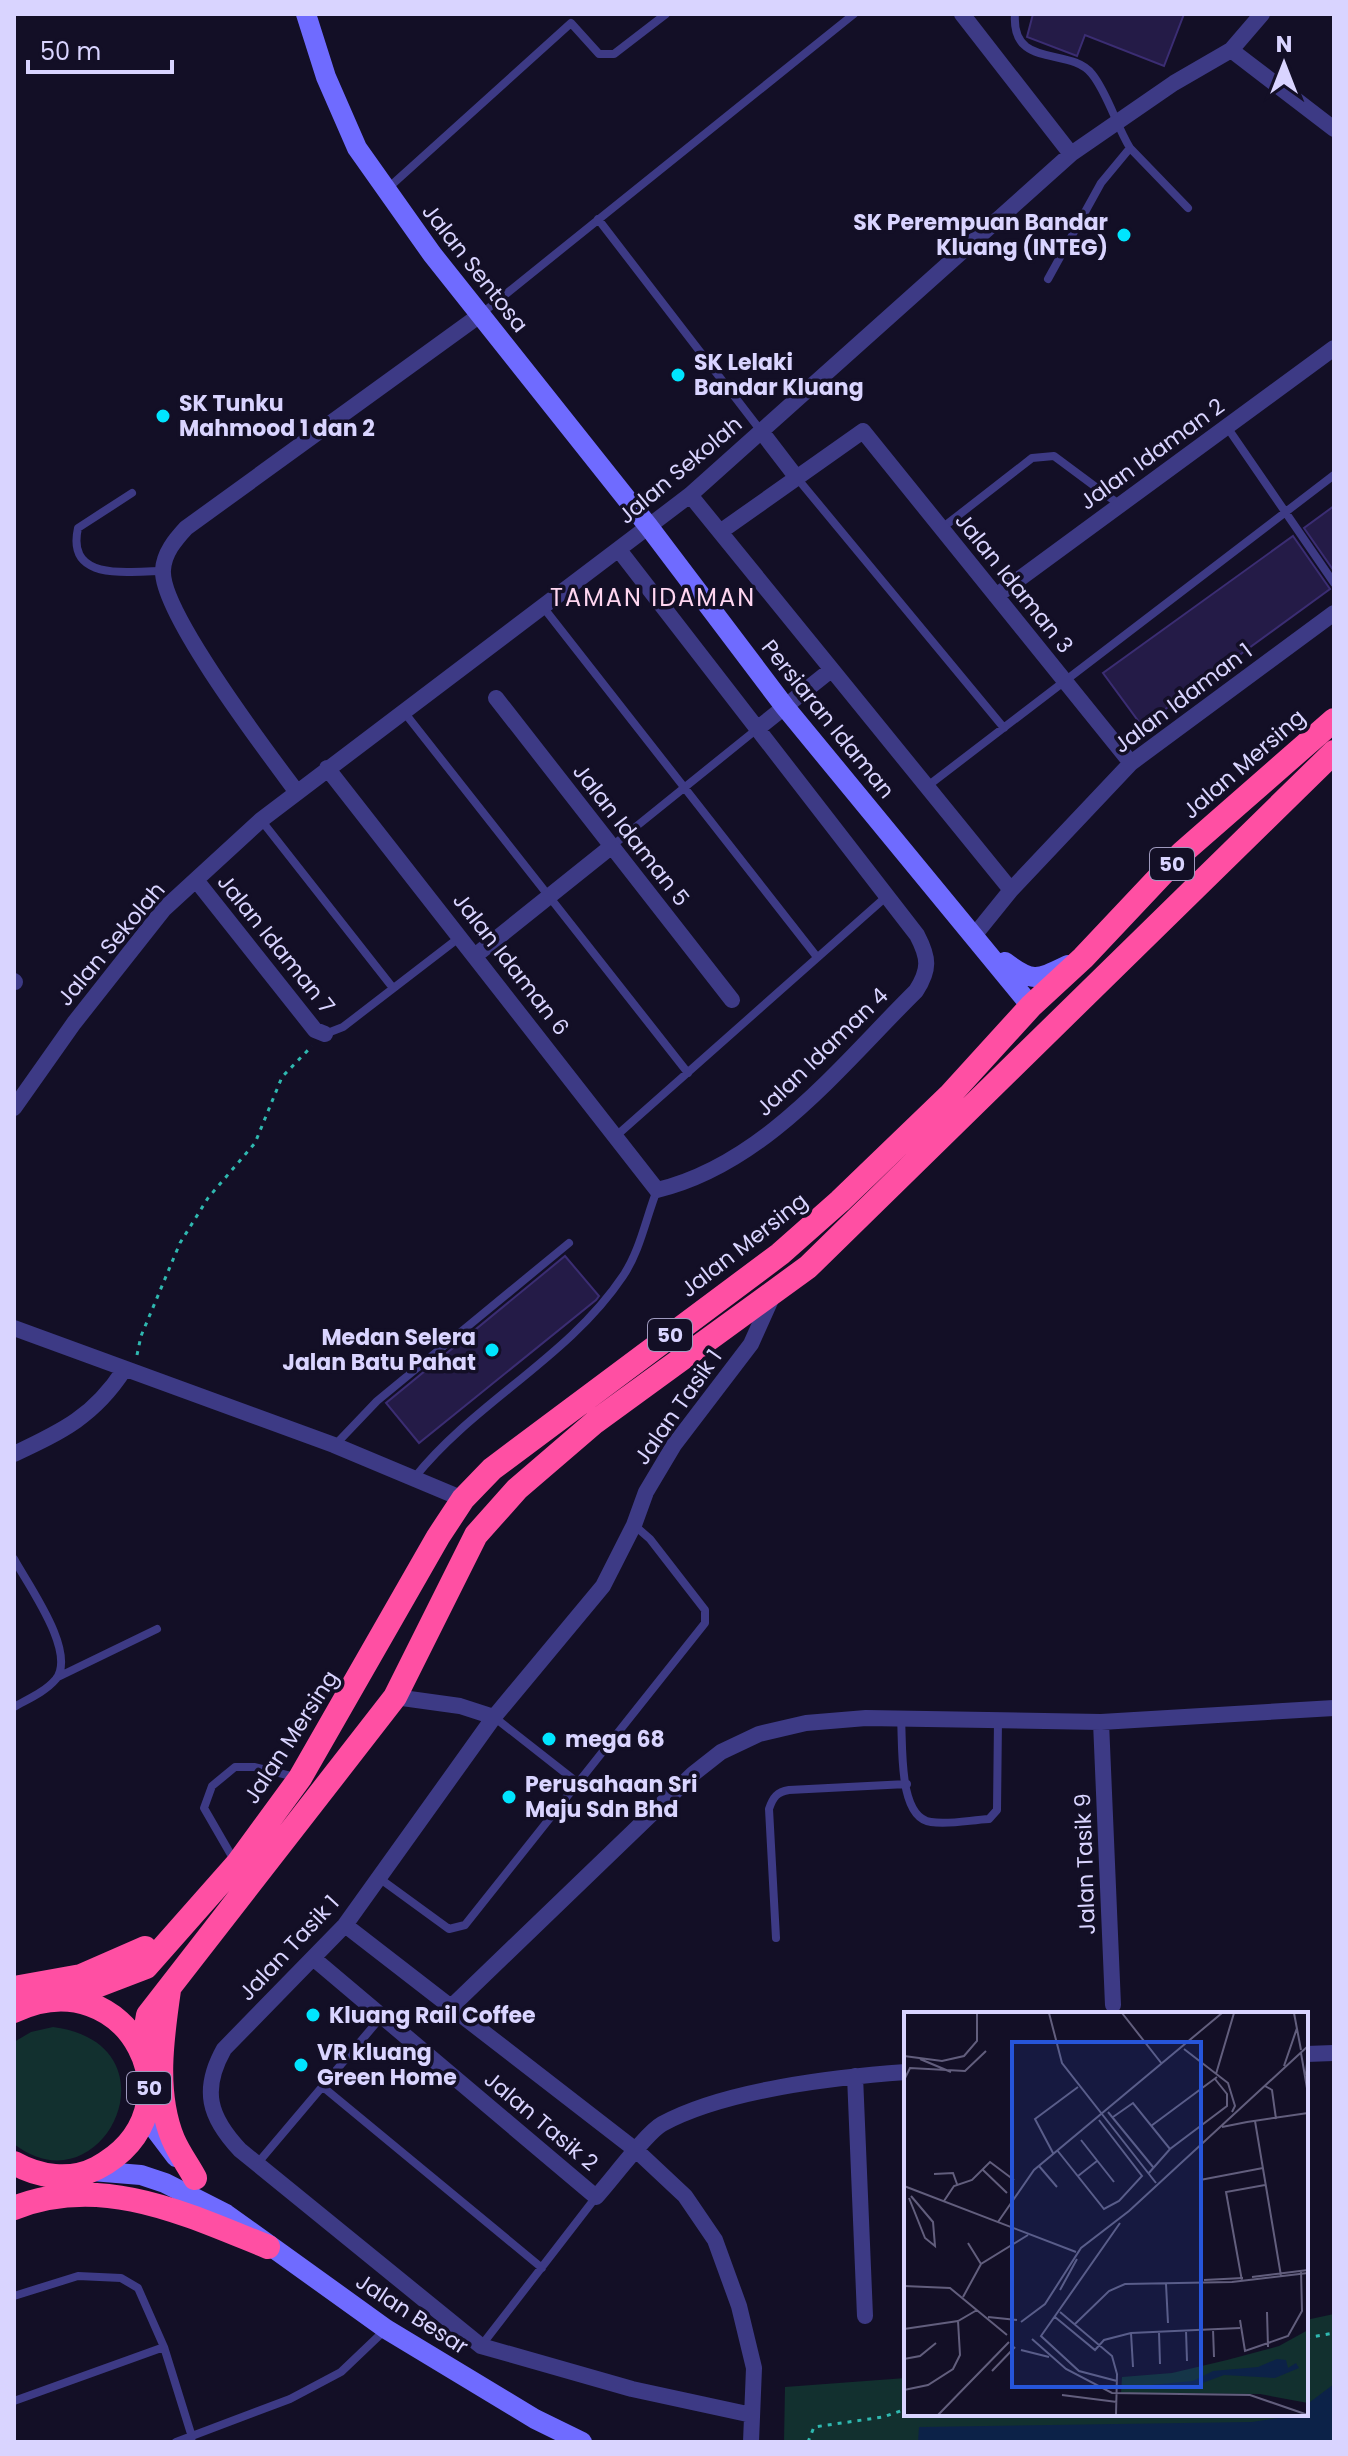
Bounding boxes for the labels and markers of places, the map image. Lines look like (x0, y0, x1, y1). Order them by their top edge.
place label: SK Perempuan Bandar Kluang (INTEG) (853, 207, 1108, 263)
marker: SK Perempuan Bandar Kluang (INTEG) (1115, 226, 1133, 244)
place label: SK Lelaki Bandar Kluang (694, 347, 864, 403)
marker: SK Lelaki Bandar Kluang (669, 366, 687, 384)
place label: SK Tunku Mahmood 1 dan 2 (179, 388, 375, 444)
marker: SK Tunku Mahmood 1 dan 2 (154, 407, 172, 425)
place label: Medan Selera Jalan Batu Pahat (282, 1322, 476, 1378)
marker: Medan Selera Jalan Batu Pahat (483, 1341, 501, 1359)
place label: mega 68 (565, 1724, 665, 1755)
marker: mega 68 (540, 1730, 558, 1748)
place label: Perusahaan Sri Maju Sdn Bhd (525, 1769, 697, 1825)
marker: Perusahaan Sri Maju Sdn Bhd (500, 1788, 518, 1806)
place label: Kluang Rail Coffee (329, 2000, 536, 2031)
marker: Kluang Rail Coffee (304, 2006, 322, 2024)
place label: VR kluang Green Home (317, 2037, 457, 2093)
marker: VR kluang Green Home (292, 2056, 310, 2074)

